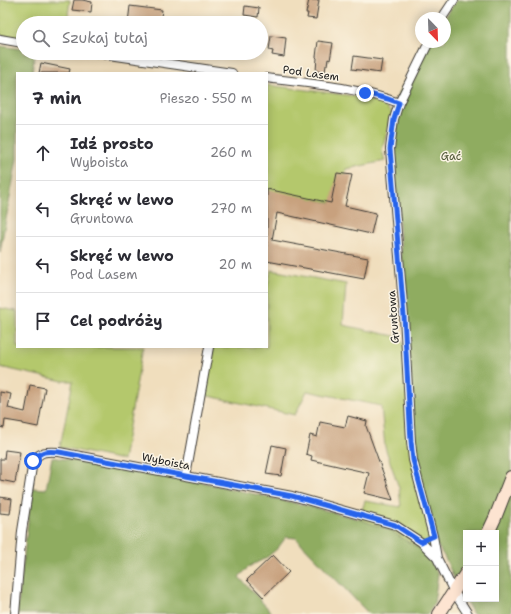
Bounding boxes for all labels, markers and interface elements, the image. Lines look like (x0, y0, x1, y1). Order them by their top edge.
north arrow (415, 12, 451, 48)
search box (16, 16, 268, 60)
icon: search (30, 27, 52, 49)
text: Szukaj tutaj (62, 28, 148, 48)
street label: Pod Lasem (282, 62, 341, 85)
route end (356, 84, 374, 102)
text: 7 min (32, 87, 82, 109)
text: Pieszo · 550 m (160, 90, 252, 107)
text: Idź prosto (70, 134, 154, 154)
icon: ahead (32, 142, 54, 164)
text: 260 m (210, 144, 252, 161)
park label: Gać (441, 149, 462, 164)
text: Wyboista (70, 154, 128, 171)
text: Skręć w lewo (70, 190, 174, 210)
icon: left (32, 198, 54, 220)
text: 270 m (210, 200, 252, 217)
text: Gruntowa (70, 210, 133, 227)
text: Skręć w lewo (70, 246, 174, 266)
icon: left (32, 254, 54, 276)
text: 20 m (219, 256, 252, 273)
text: Pod Lasem (70, 266, 137, 283)
street label: Gruntowa (384, 290, 403, 344)
icon: arrive (32, 310, 54, 332)
text: Cel podróży (70, 311, 162, 331)
street label: Wyboista (140, 449, 192, 474)
route start (24, 452, 42, 470)
map controls (463, 530, 499, 602)
button: + (463, 530, 499, 566)
button: − (463, 566, 499, 602)

